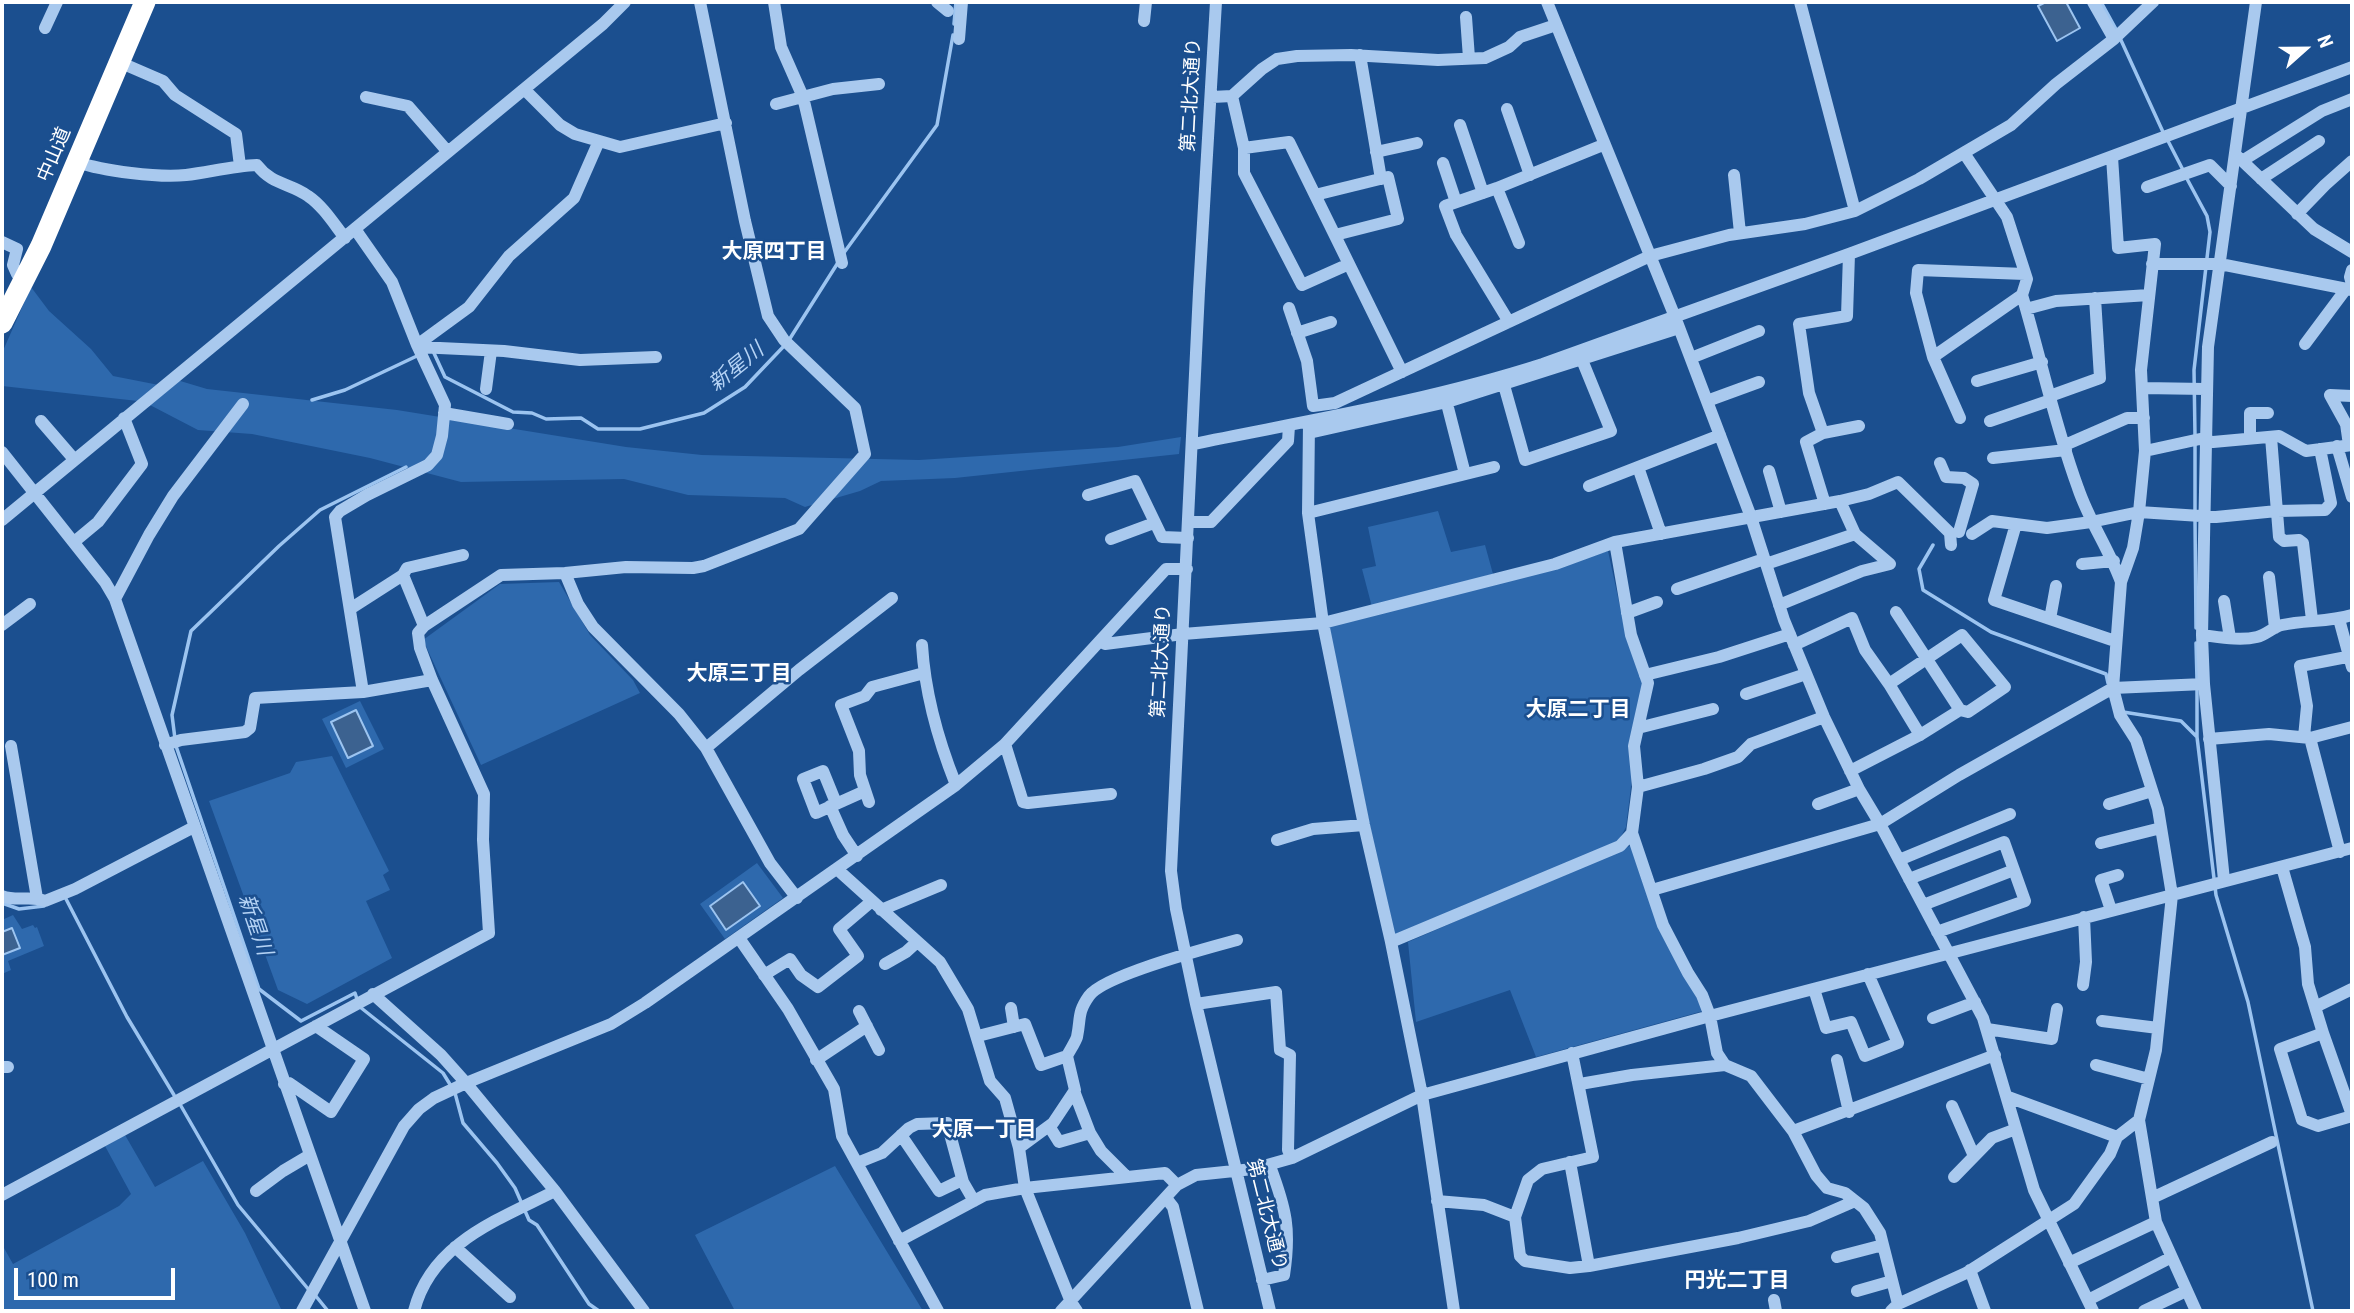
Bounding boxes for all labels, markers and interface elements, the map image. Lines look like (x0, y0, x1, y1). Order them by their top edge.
north arrow (2270, 14, 2340, 84)
text: N (2312, 32, 2338, 51)
street label: 第二北大通り (1178, 37, 1206, 153)
street label: 中山道 (33, 124, 77, 186)
district label: 大原四丁目 (722, 240, 826, 266)
water label: 新星川 (705, 338, 769, 398)
street label: 第二北大通り (1148, 603, 1176, 719)
district label: 大原三丁目 (687, 662, 791, 688)
district label: 大原二丁目 (1526, 698, 1630, 724)
water label: 新星川 (232, 891, 276, 959)
district label: 大原一丁目 (932, 1118, 1036, 1144)
street label: 第二北大通り (1241, 1157, 1291, 1273)
scale bar (18, 1254, 178, 1298)
text: 100 m (27, 1268, 79, 1292)
district label: 円光二丁目 (1685, 1269, 1789, 1295)

